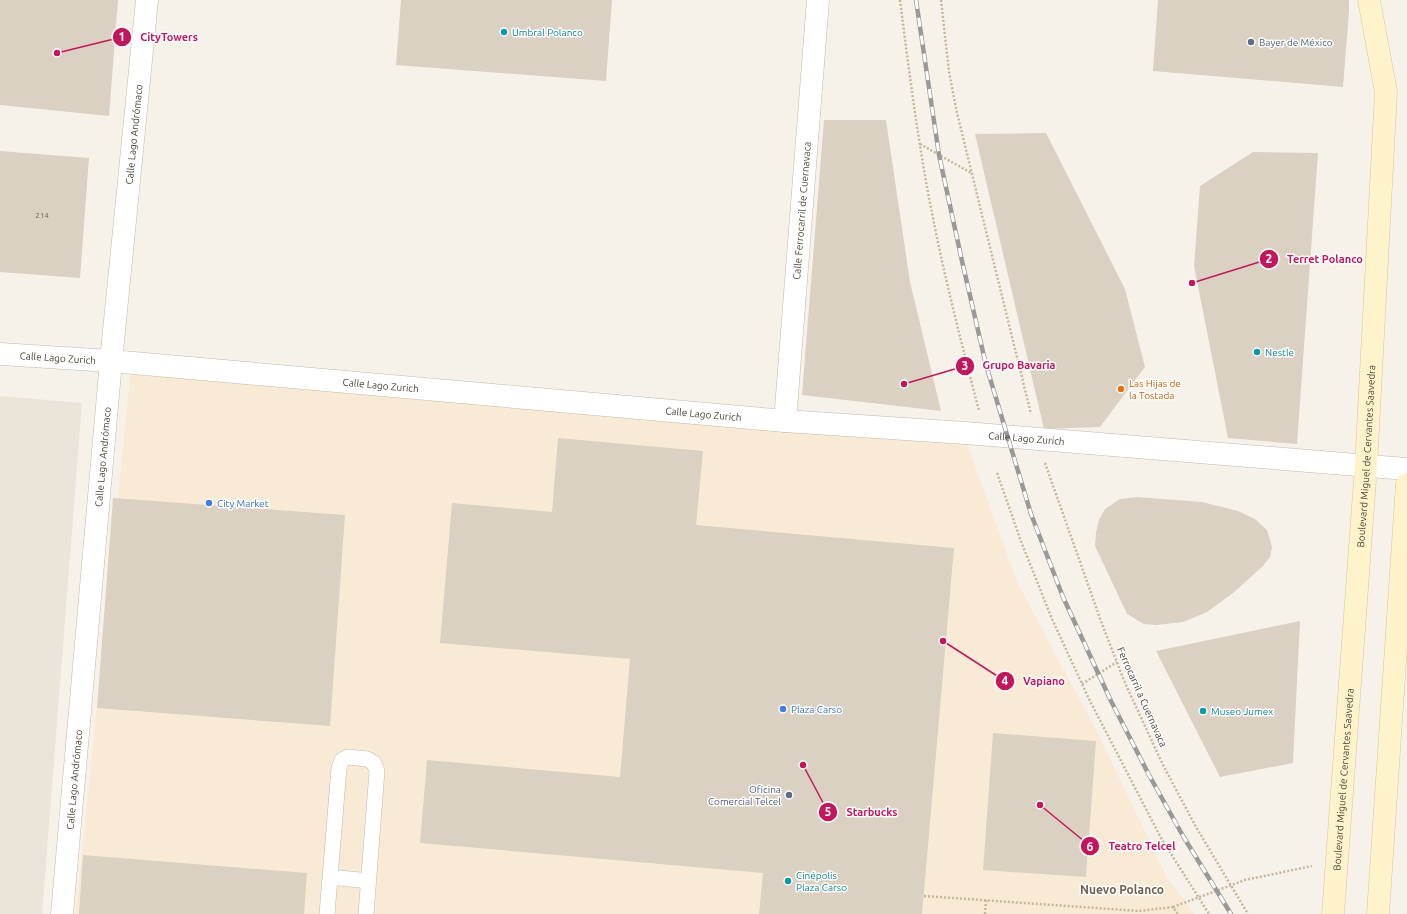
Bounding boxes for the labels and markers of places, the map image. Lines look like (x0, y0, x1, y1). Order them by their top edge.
callout: CityTowers (112, 25, 206, 48)
marker: Umbral Polanco (499, 27, 509, 37)
place label: Umbral Polanco (512, 27, 583, 38)
marker: Bayer de México (1246, 37, 1256, 47)
place label: Bayer de México (1259, 37, 1333, 48)
callout: Terret Polanco (1259, 248, 1371, 271)
marker: Nestle (1252, 347, 1262, 357)
place label: Nestle (1265, 347, 1294, 358)
callout: Grupo Bavaria (955, 354, 1063, 377)
place label: Las Hijas de la Tostada (1129, 378, 1181, 401)
marker: Las Hijas de la Tostada (1116, 384, 1126, 394)
marker: City Market (204, 498, 214, 508)
place label: City Market (217, 498, 269, 509)
callout: Vapiano (995, 669, 1073, 692)
marker: Plaza Carso (778, 704, 788, 714)
place label: Plaza Carso (791, 704, 842, 715)
marker: Museo Jumex (1198, 706, 1208, 716)
place label: Museo Jumex (1211, 706, 1273, 717)
place label: Oficina Comercial Telcel (708, 784, 781, 807)
marker: Oficina Comercial Telcel (784, 790, 794, 800)
callout: Starbucks (818, 801, 905, 824)
callout: Teatro Telcel (1080, 835, 1183, 858)
place label: Cinépolis Plaza Carso (796, 870, 847, 893)
marker: Cinépolis Plaza Carso (783, 876, 793, 886)

